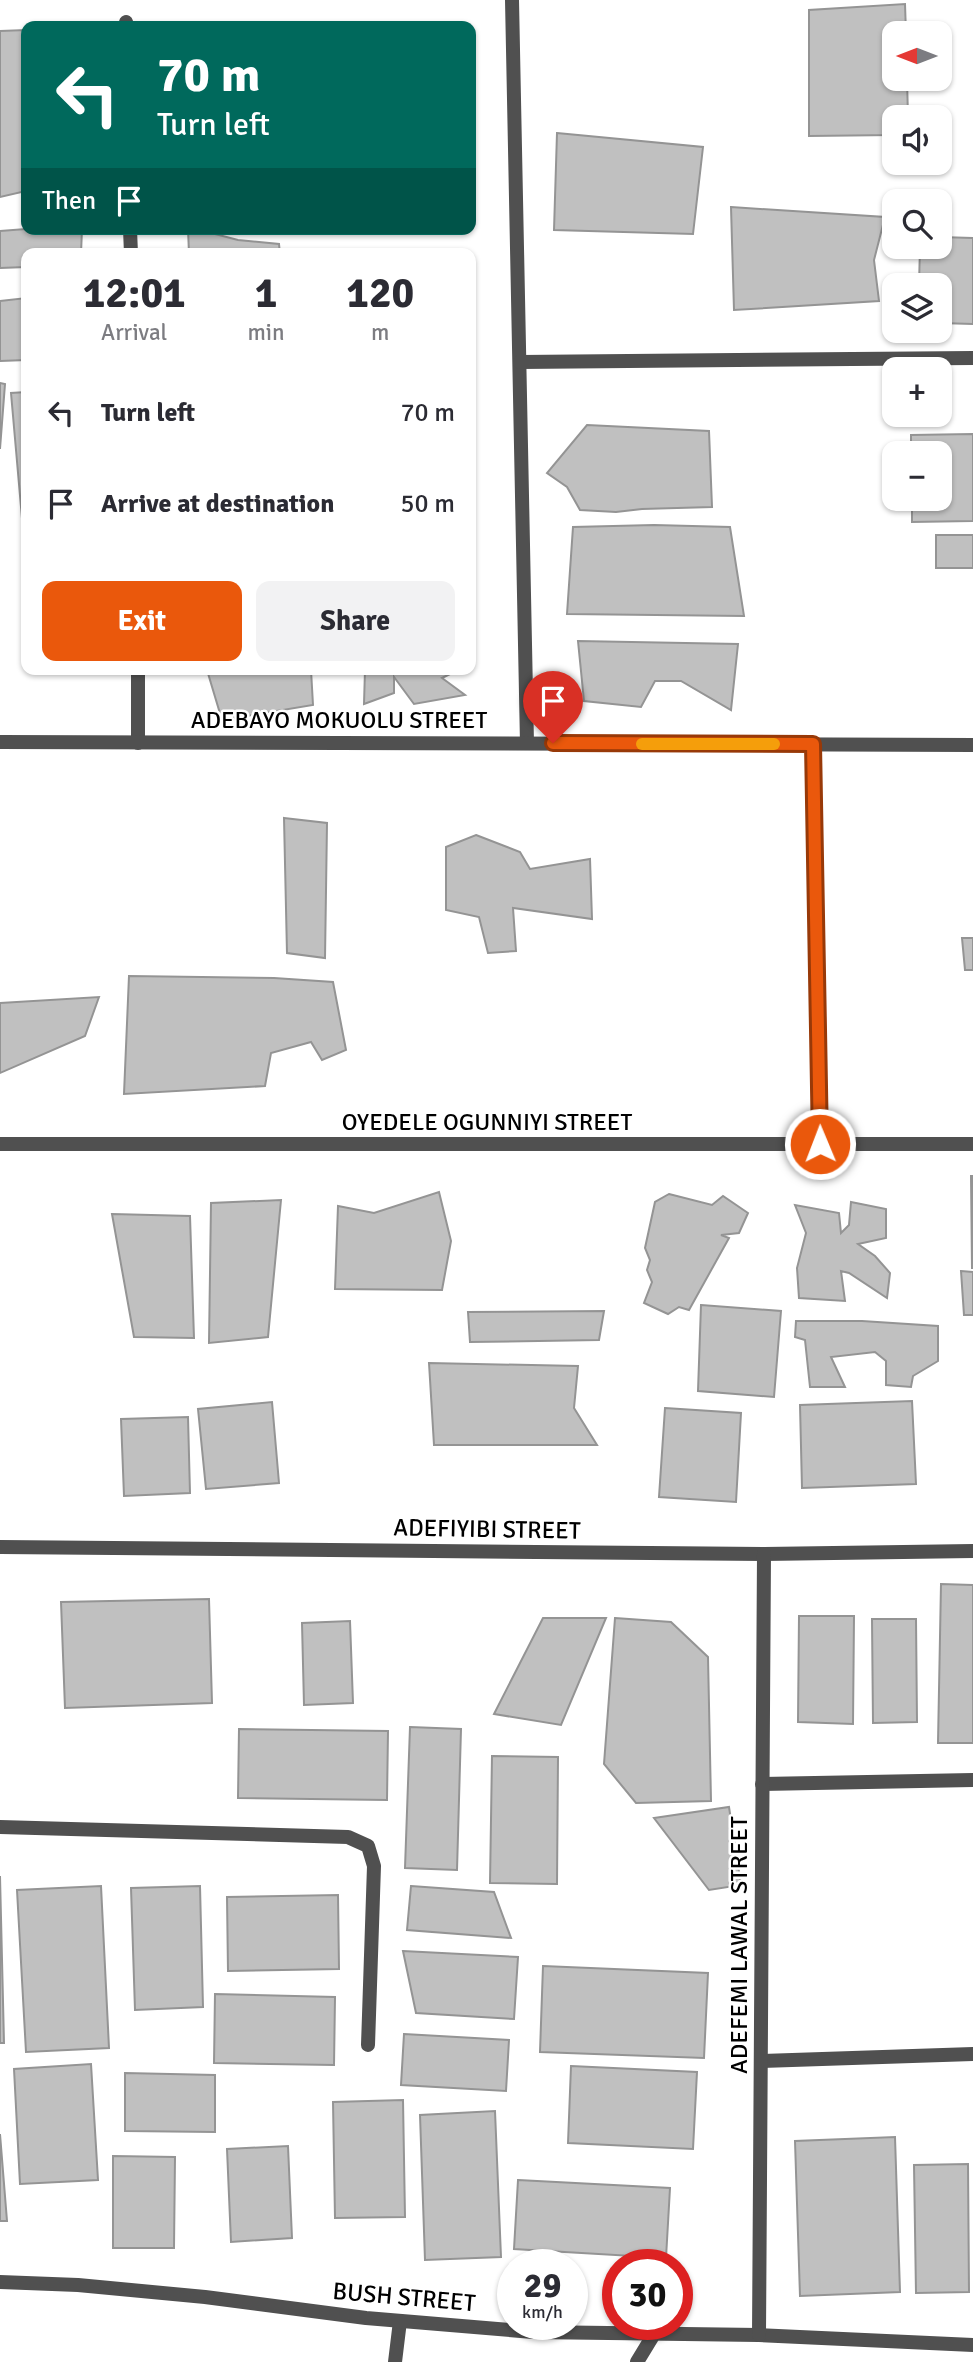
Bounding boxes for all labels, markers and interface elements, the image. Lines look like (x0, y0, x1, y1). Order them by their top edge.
north arrow (882, 21, 952, 91)
map controls (882, 21, 952, 511)
text: 70 m (157, 45, 260, 105)
icon: left (42, 49, 133, 140)
text: Turn left (157, 105, 270, 144)
button: sound (882, 105, 952, 175)
icon: arrive (110, 182, 148, 220)
text: Then (42, 185, 96, 217)
button: search (882, 189, 952, 259)
text: 12:01 (83, 268, 186, 319)
text: 1 (255, 268, 277, 319)
text: 120 (346, 268, 414, 319)
button: layers (882, 273, 952, 343)
text: Arrival (101, 318, 167, 347)
text: min (247, 318, 285, 347)
text: m (371, 318, 389, 347)
button: + (882, 357, 952, 427)
icon: left (42, 394, 80, 432)
text: Turn left (101, 397, 195, 429)
text: 70 m (400, 397, 455, 429)
button: − (882, 441, 952, 511)
icon: arrive (42, 485, 80, 523)
text: Arrive at destination (101, 488, 334, 520)
text: 50 m (400, 488, 455, 520)
button: Exit (42, 581, 242, 661)
button: Share (256, 581, 455, 661)
pin (523, 671, 583, 743)
icon: arrive (534, 682, 572, 720)
street label: ADEBAYO MOKUOLU STREET (191, 705, 487, 735)
street label: OYEDELE OGUNNIYI STREET (342, 1107, 632, 1137)
position arrow (783, 1107, 857, 1181)
street label: ADEFIYIBI STREET (393, 1512, 581, 1546)
street label: ADEFEMI LAWAL STREET (724, 1816, 754, 2074)
speed limit sign: 30 (602, 2249, 693, 2340)
text: 29 (524, 2264, 561, 2307)
street label: BUSH STREET (331, 2276, 477, 2318)
text: km/h (522, 2301, 563, 2323)

